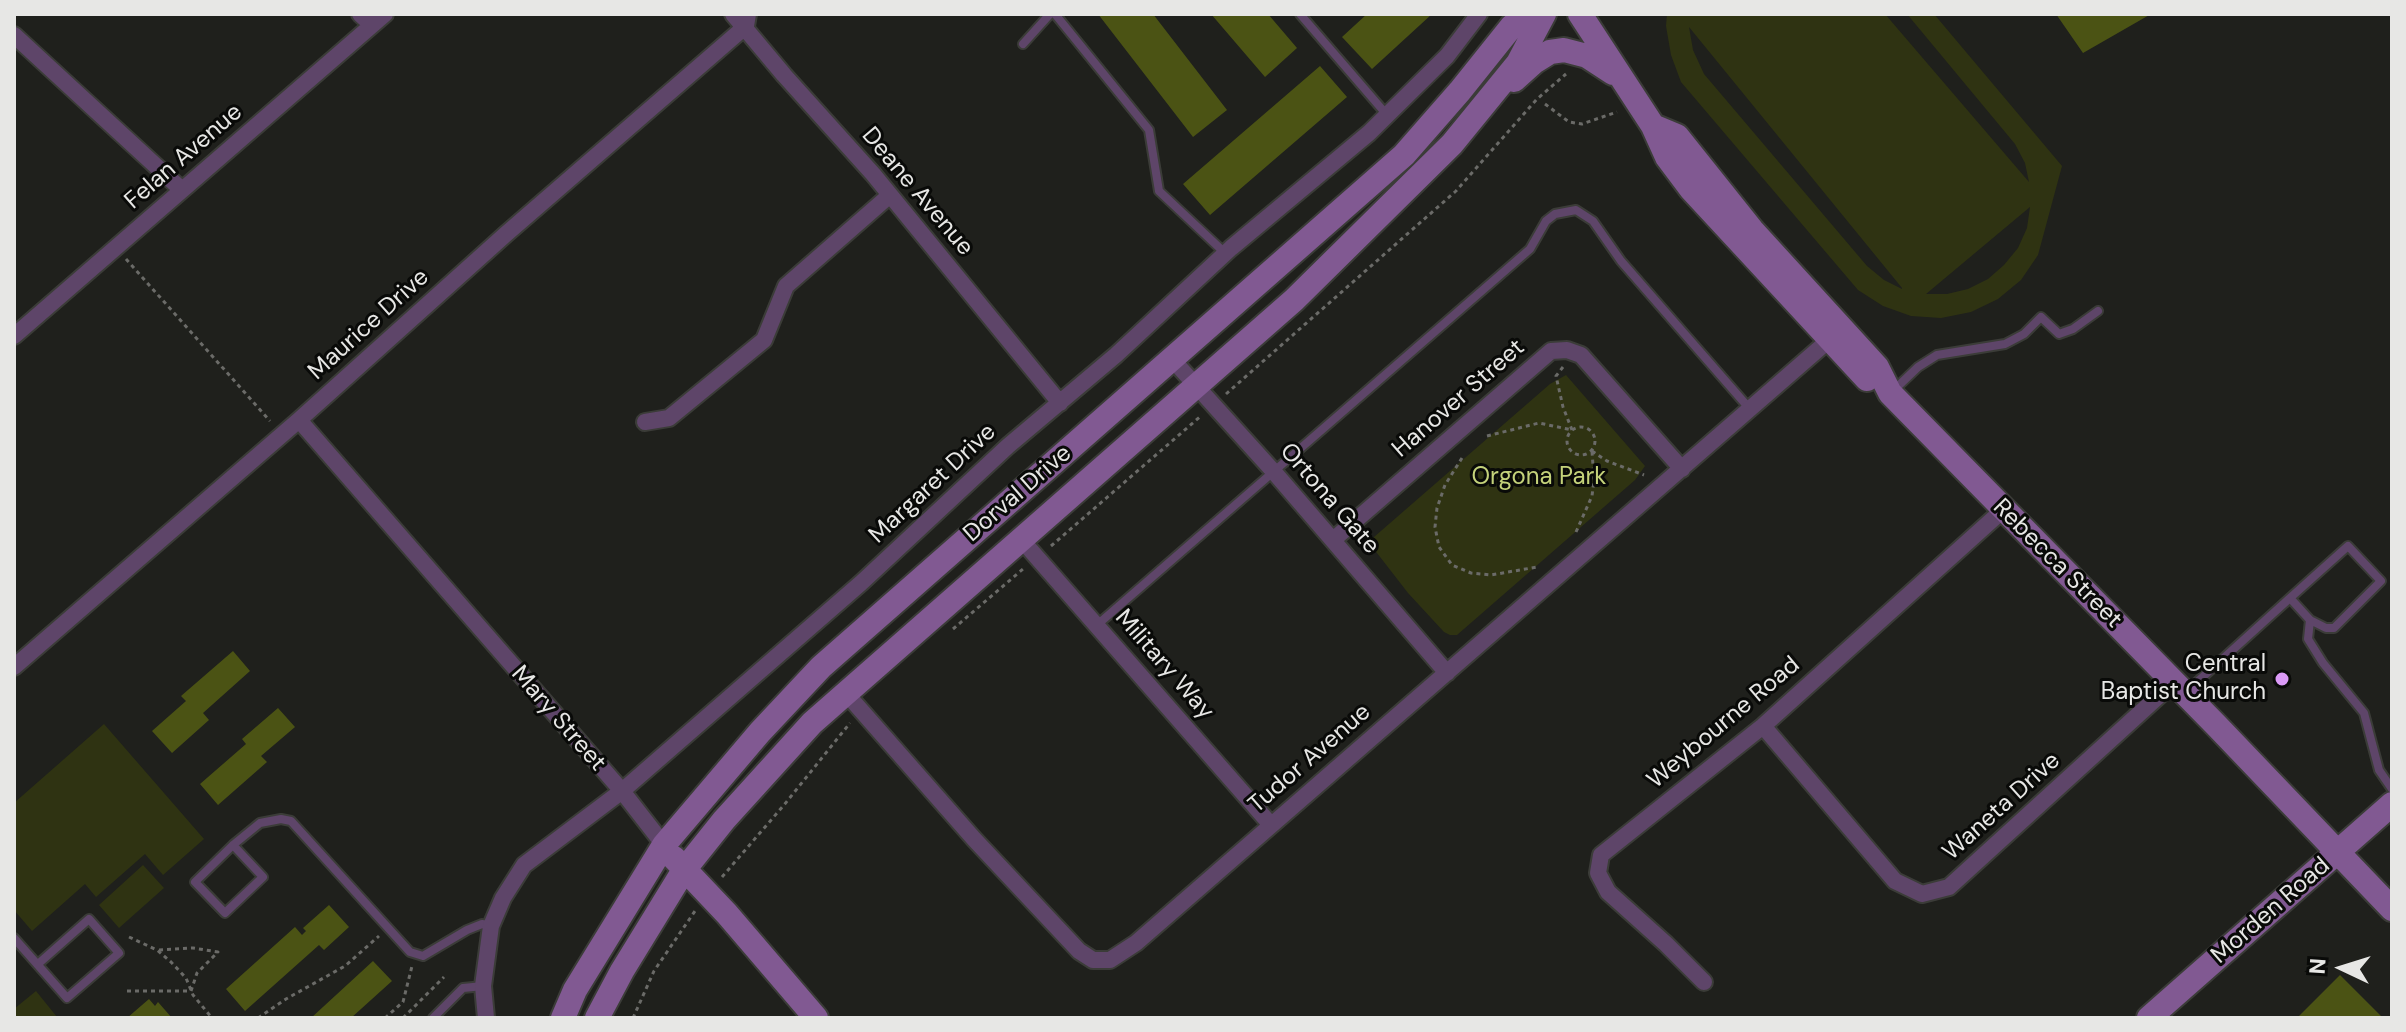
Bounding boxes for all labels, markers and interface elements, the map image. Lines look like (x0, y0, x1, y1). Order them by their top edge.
street label: Felan Avenue (119, 98, 249, 216)
street label: Deane Avenue (855, 122, 979, 262)
street label: Maurice Drive (303, 263, 435, 387)
street label: Hanover Street (1387, 334, 1531, 464)
street label: Margaret Drive (864, 418, 1002, 550)
street label: Ortona Gate (1273, 438, 1385, 560)
street label: Dorval Drive (958, 439, 1078, 549)
park label: Orgona Park (1472, 464, 1606, 492)
street label: Rebecca Street (1986, 493, 2128, 635)
street label: Military Way (1108, 604, 1220, 726)
street label: Weybourne Road (1642, 651, 1806, 795)
place label: Central Baptist Church (2101, 651, 2266, 707)
street label: Mary Street (505, 661, 611, 777)
marker: Central Baptist Church (2273, 670, 2291, 688)
street label: Tudor Avenue (1243, 698, 1377, 820)
street label: Waneta Drive (1937, 747, 2067, 867)
street label: Morden Road (2206, 852, 2336, 970)
north arrow (2302, 928, 2382, 1008)
text: N (2303, 957, 2333, 975)

